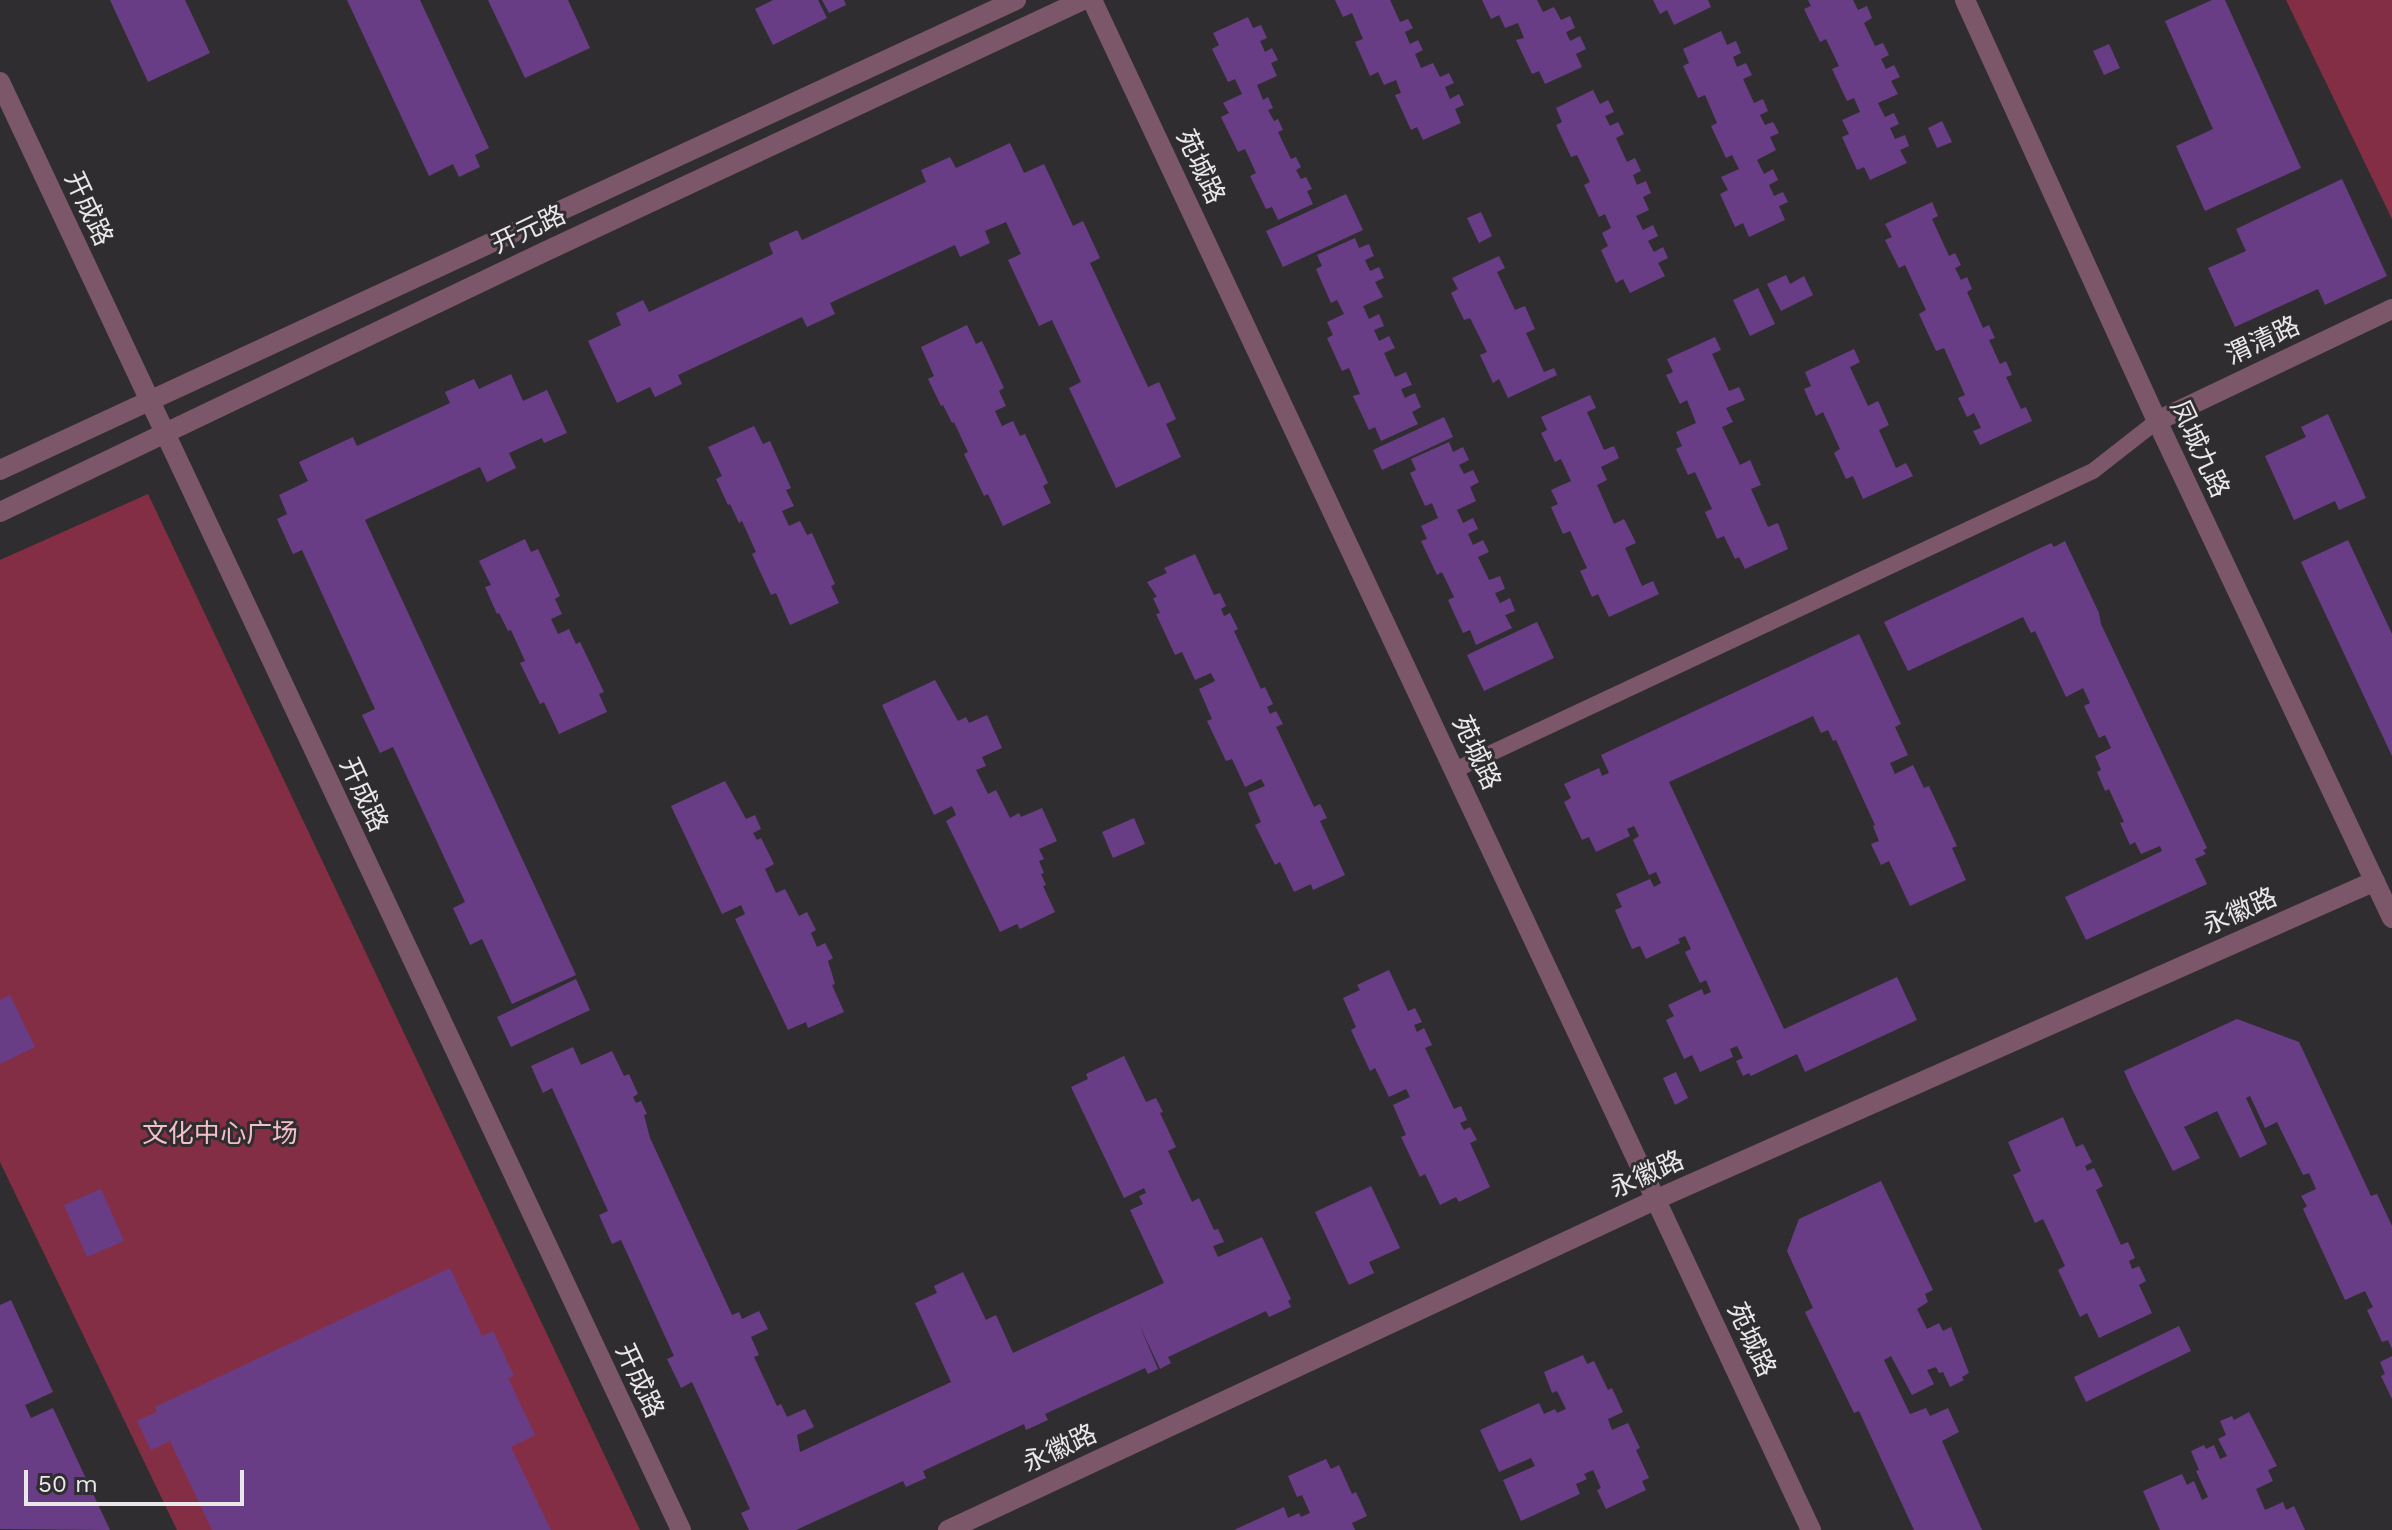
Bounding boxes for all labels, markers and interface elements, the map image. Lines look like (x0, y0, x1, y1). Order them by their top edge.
street label: 苑城路 (1169, 125, 1231, 209)
street label: 开成路 (57, 167, 119, 251)
street label: 开元路 (487, 199, 571, 261)
street label: 渭清路 (2221, 310, 2305, 372)
street label: 凤城九路 (2163, 395, 2235, 503)
street label: 苑城路 (1445, 711, 1507, 795)
street label: 开成路 (332, 753, 394, 837)
street label: 永徽路 (2198, 882, 2282, 942)
park label: 文化中心广场 (142, 1118, 298, 1150)
street label: 永徽路 (1605, 1145, 1689, 1205)
street label: 苑城路 (1720, 1298, 1782, 1382)
street label: 开成路 (608, 1339, 670, 1423)
street label: 永徽路 (1018, 1418, 1102, 1480)
scale bar (28, 1454, 248, 1504)
text: 50 m (38, 1470, 98, 1498)

